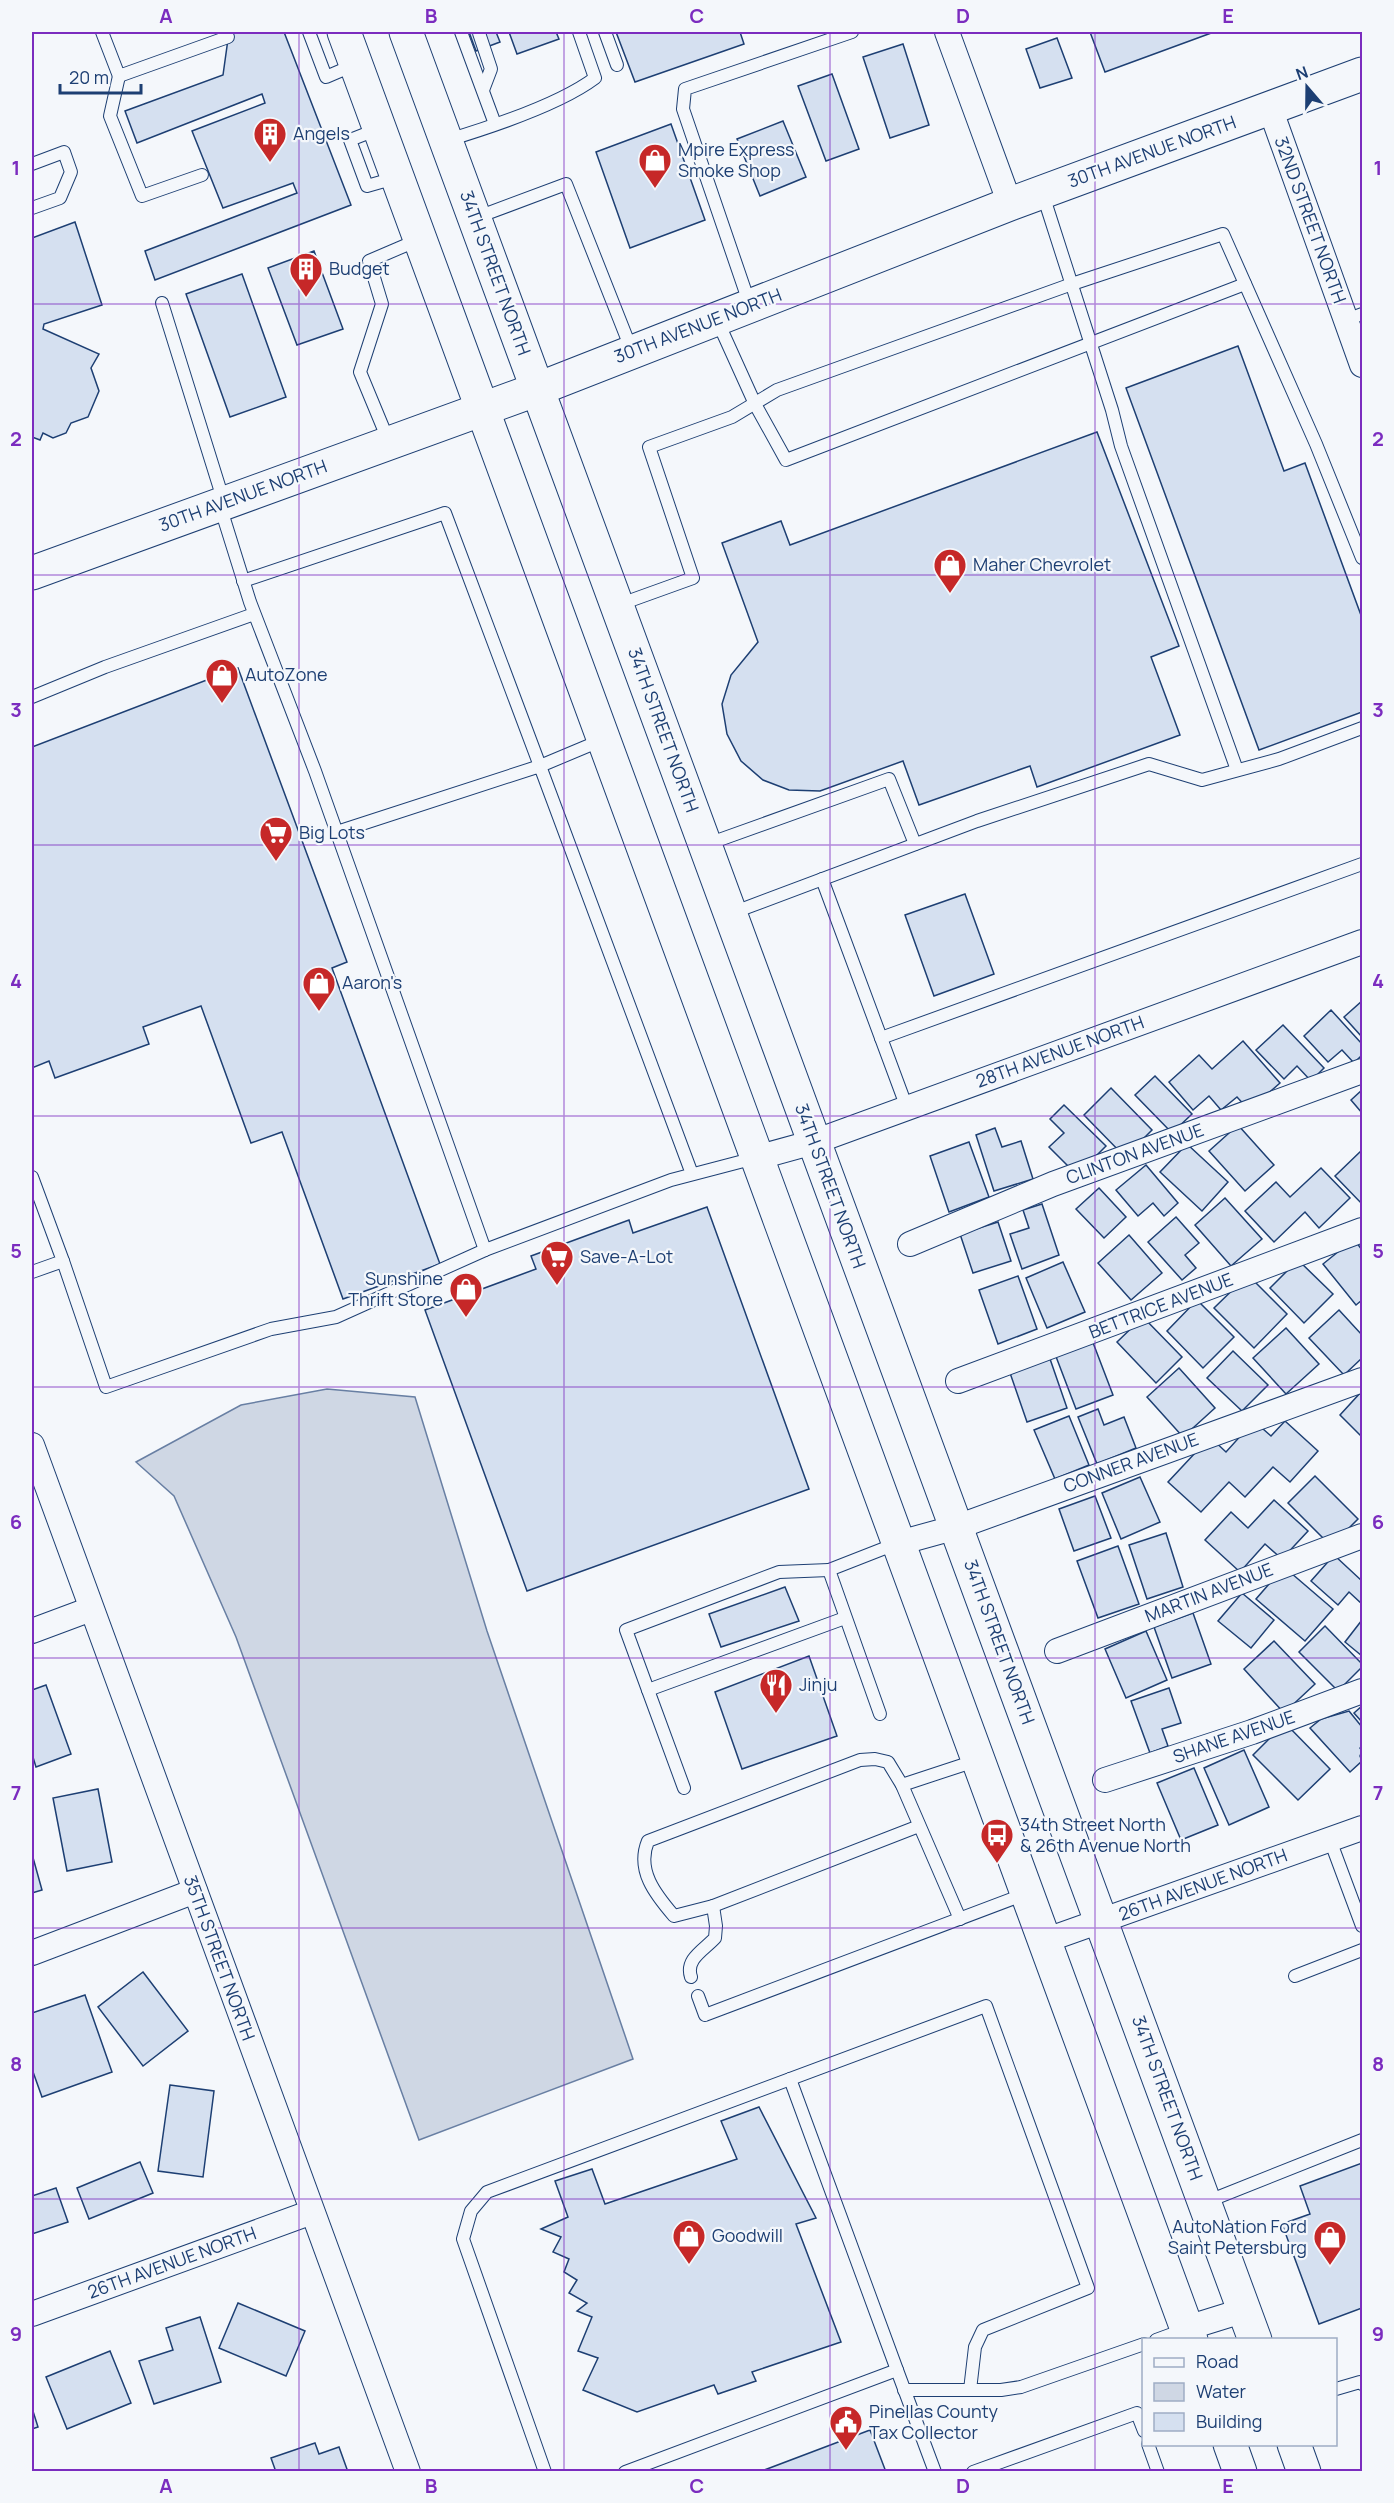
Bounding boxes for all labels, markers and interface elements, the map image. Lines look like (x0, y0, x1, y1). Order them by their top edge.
text: A (159, 2, 173, 29)
text: B (425, 2, 438, 29)
text: C (690, 2, 704, 29)
text: D (956, 2, 970, 29)
text: E (1222, 2, 1234, 29)
scale bar (60, 57, 141, 95)
north arrow (1277, 57, 1337, 117)
text: N (1293, 61, 1311, 85)
text: 20 m (69, 65, 109, 89)
street label: 30TH AVENUE NORTH (1064, 109, 1239, 193)
building icon: Angels (252, 116, 288, 163)
place label: Angels (293, 121, 350, 145)
street label: 32ND STREET NORTH (1270, 133, 1352, 306)
place label: Mpire Express Smoke Shop (678, 137, 795, 182)
shop icon: Mpire Express Smoke Shop (637, 142, 673, 189)
text: 1 (12, 154, 20, 181)
text: 1 (1374, 154, 1382, 181)
street label: 34TH STREET NORTH (455, 187, 537, 358)
building icon: Budget (288, 251, 324, 298)
place label: Budget (329, 256, 390, 280)
street label: 30TH AVENUE NORTH (611, 282, 785, 368)
text: 2 (10, 425, 22, 452)
text: 2 (1372, 425, 1384, 452)
street label: 30TH AVENUE NORTH (155, 453, 330, 537)
shop icon: Maher Chevrolet (932, 547, 968, 594)
place label: Maher Chevrolet (973, 552, 1111, 576)
street label: 34TH STREET NORTH (623, 644, 705, 815)
shop icon: AutoZone (204, 657, 240, 704)
place label: AutoZone (245, 662, 327, 686)
text: 3 (10, 696, 22, 723)
text: 3 (1372, 696, 1384, 723)
supermarket icon: Big Lots (258, 815, 294, 862)
place label: Big Lots (299, 820, 365, 844)
shop icon: Aaron's (301, 965, 337, 1012)
text: 4 (10, 967, 22, 994)
text: 4 (1372, 967, 1384, 994)
place label: Aaron's (342, 970, 402, 994)
street label: 28TH AVENUE NORTH (972, 1009, 1147, 1093)
street label: 34TH STREET NORTH (790, 1100, 872, 1271)
street label: CLINTON AVENUE (1063, 1117, 1207, 1189)
text: 5 (10, 1237, 22, 1264)
text: 5 (1372, 1237, 1384, 1264)
supermarket icon: Save-A-Lot (539, 1239, 575, 1286)
place label: Save-A-Lot (580, 1244, 673, 1268)
place label: Sunshine Thrift Store (348, 1266, 443, 1311)
street label: BETTRICE AVENUE (1085, 1267, 1236, 1344)
shop icon: Sunshine Thrift Store (448, 1271, 484, 1318)
street label: CONNER AVENUE (1060, 1426, 1202, 1498)
text: 6 (10, 1508, 22, 1535)
text: 6 (1372, 1508, 1384, 1535)
street label: 34TH STREET NORTH (959, 1556, 1041, 1727)
street label: MARTIN AVENUE (1141, 1557, 1276, 1628)
restaurant icon: Jinju (758, 1667, 794, 1714)
place label: Jinju (799, 1672, 837, 1696)
street label: SHANE AVENUE (1169, 1704, 1298, 1768)
text: 7 (11, 1779, 21, 1806)
text: 7 (1373, 1779, 1383, 1806)
place label: 34th Street North & 26th Avenue North (1020, 1812, 1191, 1857)
bus stop icon: 34th Street North & 26th Avenue North (979, 1817, 1015, 1864)
street label: 26TH AVENUE NORTH (1115, 1842, 1290, 1926)
street label: 35TH STREET NORTH (179, 1872, 261, 2044)
street label: 34TH STREET NORTH (1127, 2012, 1209, 2183)
text: 8 (10, 2050, 22, 2077)
text: 8 (1372, 2050, 1384, 2077)
place label: AutoNation Ford Saint Petersburg (1168, 2214, 1307, 2259)
shop icon: Goodwill (671, 2218, 707, 2265)
shop icon: AutoNation Ford Saint Petersburg (1312, 2219, 1348, 2266)
street label: 26TH AVENUE NORTH (84, 2220, 259, 2304)
place label: Goodwill (712, 2223, 783, 2247)
text: 9 (10, 2320, 22, 2347)
text: 9 (1372, 2320, 1384, 2347)
legend (1142, 2338, 1337, 2446)
text: Road (1196, 2349, 1239, 2373)
text: Water (1196, 2379, 1246, 2403)
place label: Pinellas County Tax Collector (869, 2399, 999, 2444)
public building icon: Pinellas County Tax Collector (828, 2404, 864, 2451)
text: Building (1196, 2409, 1262, 2433)
text: A (159, 2472, 173, 2499)
text: B (425, 2472, 438, 2499)
text: C (690, 2472, 704, 2499)
text: D (956, 2472, 970, 2499)
text: E (1222, 2472, 1234, 2499)

